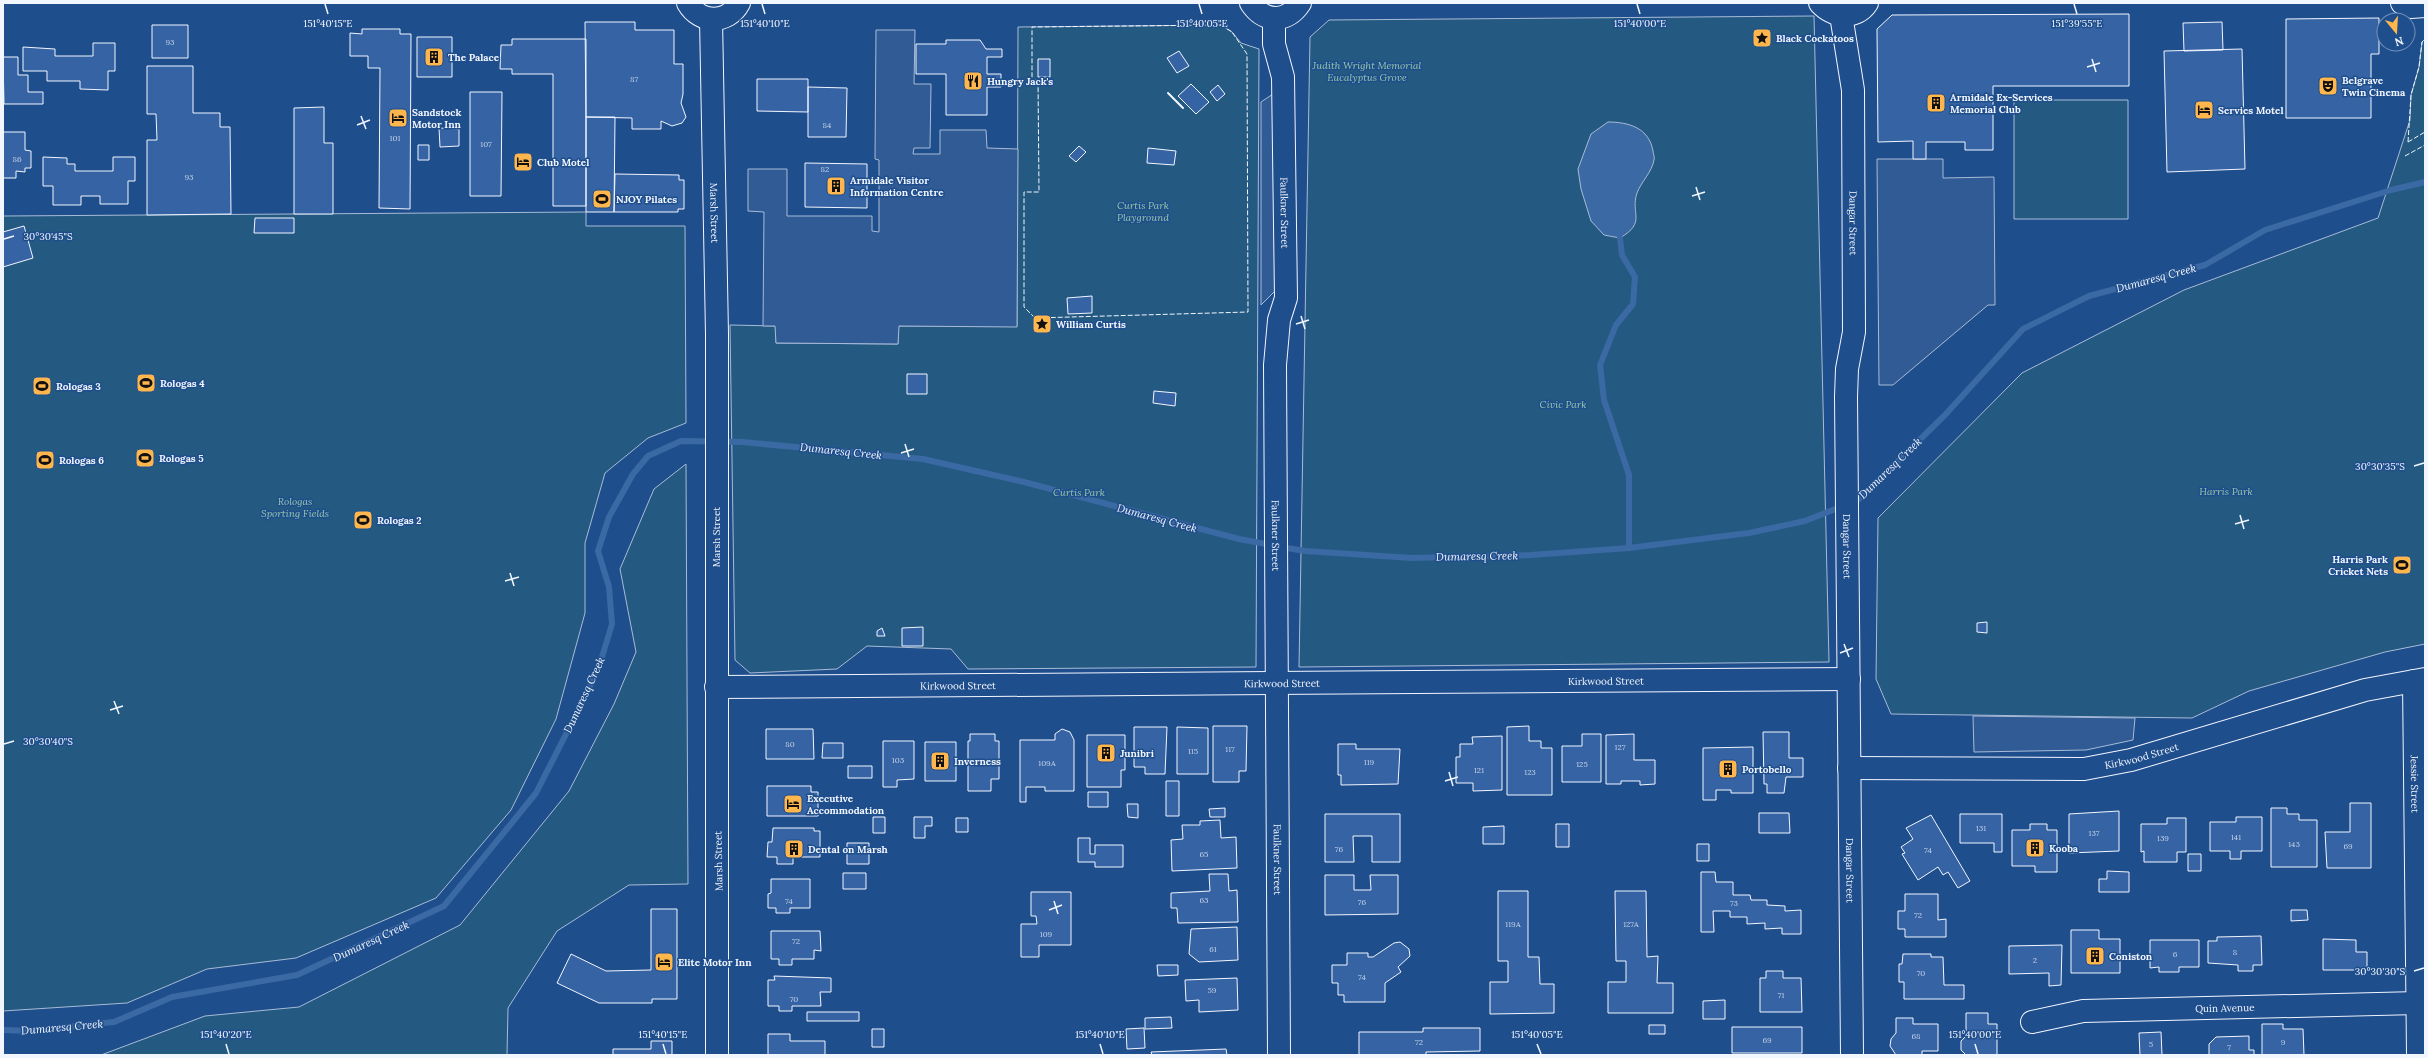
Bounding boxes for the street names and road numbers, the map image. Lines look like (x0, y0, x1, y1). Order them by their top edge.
street label: Faulkner Street (1277, 177, 1291, 249)
street label: Marsh Street (707, 183, 721, 243)
street label: Dangar Street (1846, 191, 1860, 256)
street label: Faulkner Street (1269, 500, 1282, 571)
street label: Marsh Street (710, 507, 723, 567)
street label: Dangar Street (1840, 514, 1854, 579)
street label: Kirkwood Street (1568, 674, 1644, 688)
street label: Kirkwood Street (1244, 677, 1320, 690)
street label: Kirkwood Street (920, 679, 996, 693)
street label: Kirkwood Street (2104, 740, 2180, 772)
street label: Jessie Street (2408, 754, 2421, 813)
street label: Faulkner Street (1271, 824, 1284, 895)
street label: Marsh Street (711, 831, 726, 891)
street label: Dangar Street (1843, 838, 1857, 903)
street label: Quin Avenue (2195, 1001, 2255, 1015)

